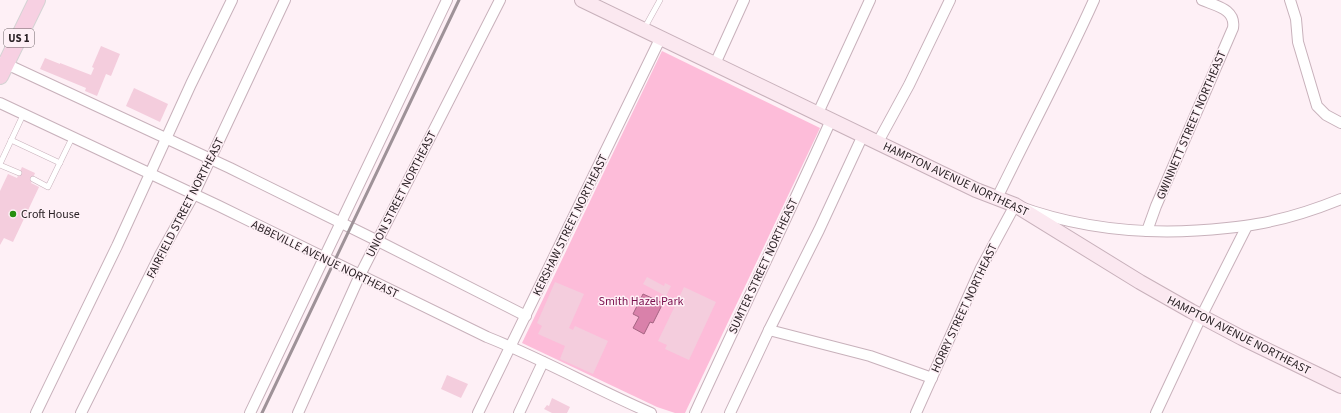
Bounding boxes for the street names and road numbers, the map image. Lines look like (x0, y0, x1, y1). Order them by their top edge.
road number: US 1 (4, 29, 34, 47)
street label: GWINNETT STREET NORTHEAST (1152, 48, 1231, 202)
street label: UNION STREET NORTHEAST (362, 128, 441, 260)
street label: FAIRFIELD STREET NORTHEAST (142, 134, 229, 282)
street label: HAMPTON AVENUE NORTHEAST (880, 138, 1032, 221)
street label: KERSHAW STREET NORTHEAST (529, 151, 612, 299)
street label: SUMTER STREET NORTHEAST (725, 195, 803, 337)
street label: ABBEVILLE AVENUE NORTHEAST (248, 216, 402, 303)
street label: HORRY STREET NORTHEAST (927, 240, 1002, 376)
street label: HAMPTON AVENUE NORTHEAST (1164, 292, 1314, 379)

